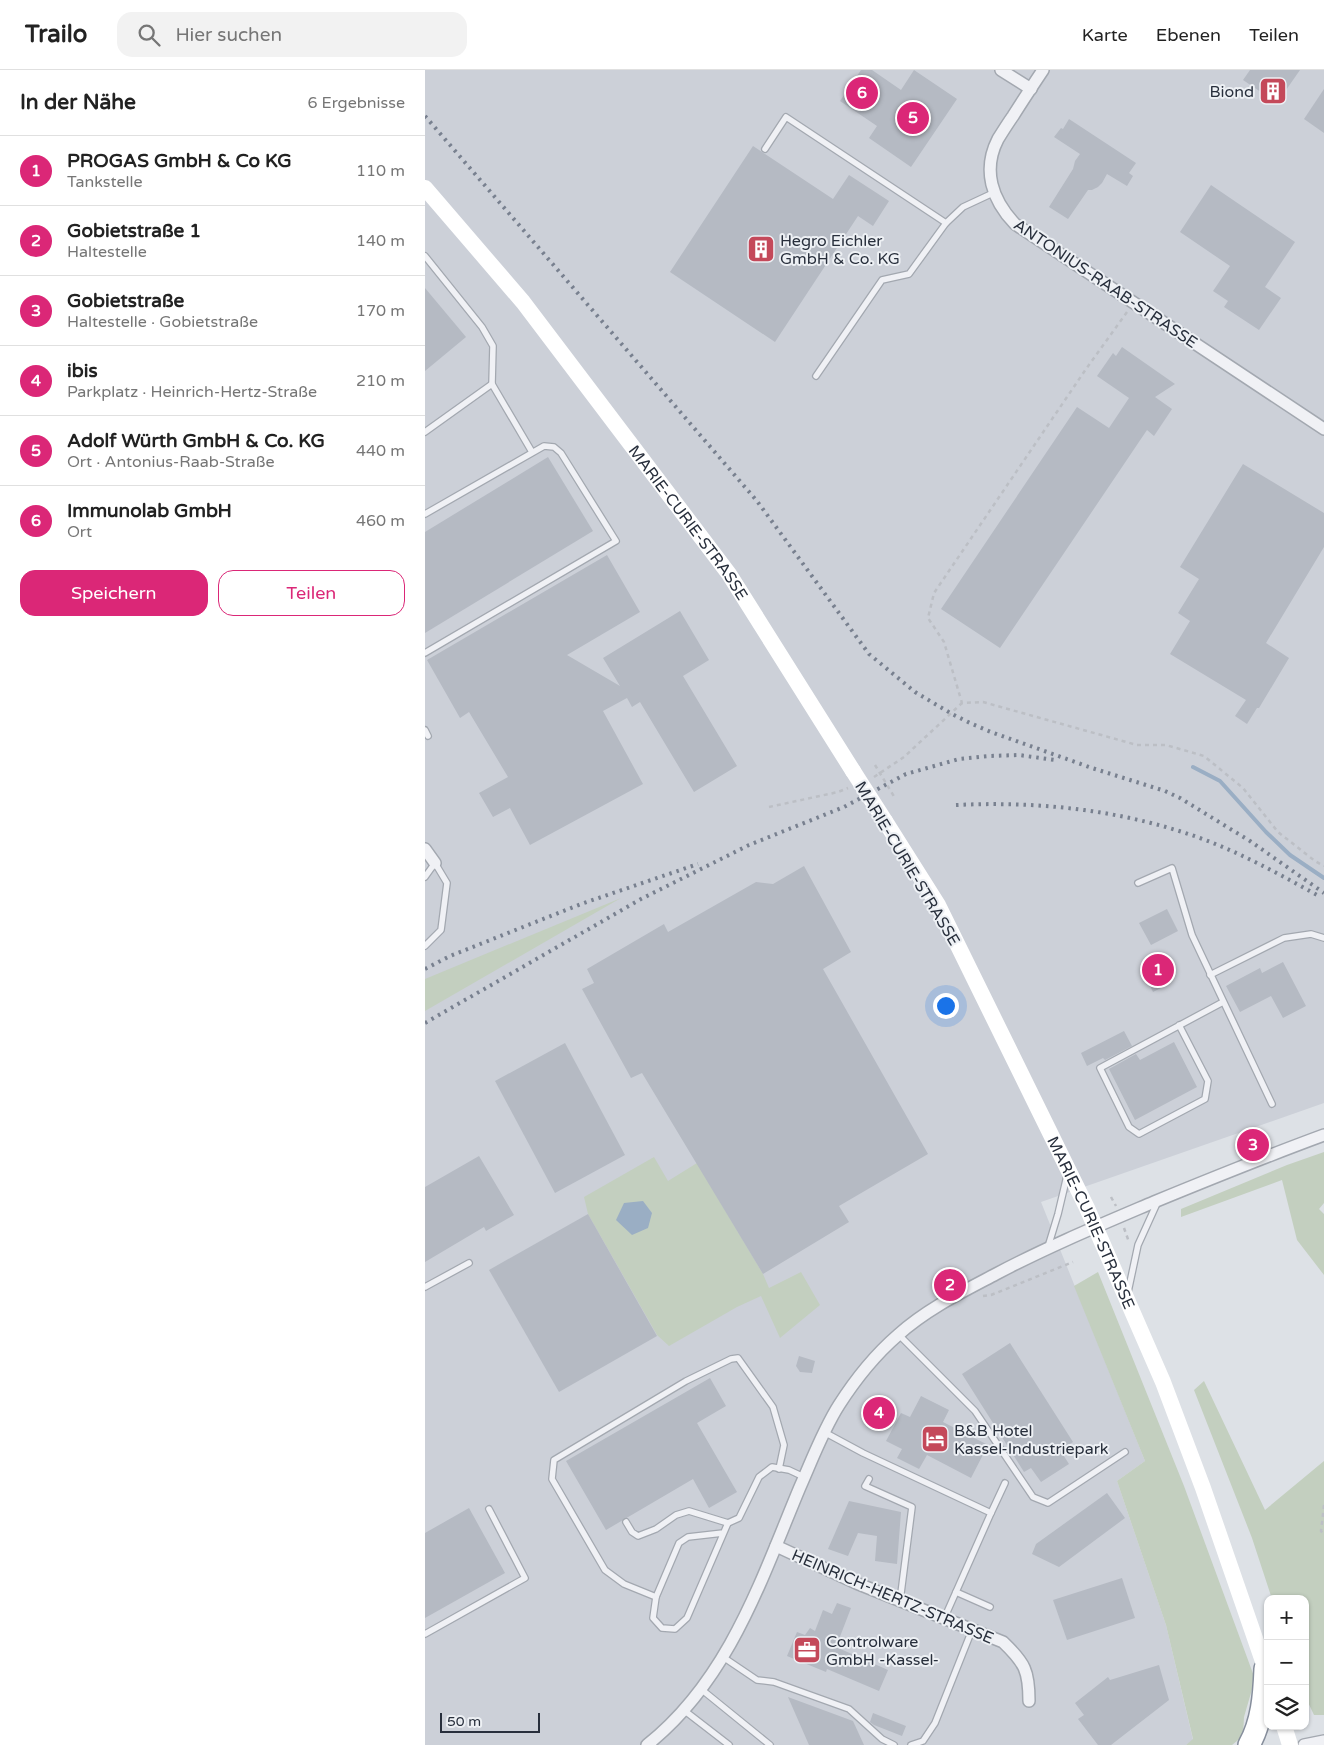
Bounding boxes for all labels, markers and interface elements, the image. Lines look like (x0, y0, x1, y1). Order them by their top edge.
search box (117, 12, 467, 57)
text: Trailo (25, 20, 87, 49)
icon: search (135, 21, 163, 49)
text: Hier suchen (175, 24, 282, 46)
text: Karte (1082, 24, 1128, 46)
text: Ebenen (1156, 24, 1221, 46)
text: Teilen (1249, 24, 1299, 46)
pin: 6 (846, 74, 878, 112)
building icon: Biond (1258, 76, 1288, 106)
place label: Biond (1209, 82, 1254, 102)
text: In der Nähe (20, 90, 136, 115)
text: 6 Ergebnisse (307, 93, 405, 113)
pin: 5 (897, 99, 929, 137)
text: PROGAS GmbH & Co KG (67, 150, 292, 172)
text: 1 (31, 161, 41, 181)
text: 110 m (356, 161, 405, 181)
text: Tankstelle (67, 172, 143, 192)
street label: ANTONIUS-RAAB-STRASSE (1010, 215, 1201, 353)
text: Gobietstraße 1 (67, 220, 201, 242)
text: 2 (31, 231, 41, 251)
text: 140 m (356, 231, 405, 251)
place label: Hegro Eichler GmbH & Co. KG (780, 231, 900, 269)
building icon: Hegro Eichler GmbH & Co. KG (746, 234, 776, 264)
text: Haltestelle (67, 242, 147, 262)
text: Gobietstraße (67, 290, 184, 312)
text: 3 (31, 301, 41, 321)
text: 170 m (356, 301, 405, 321)
text: Haltestelle · Gobietstraße (67, 312, 258, 332)
text: ibis (67, 360, 98, 382)
text: 4 (31, 371, 41, 391)
text: 210 m (356, 371, 405, 391)
text: Parkplatz · Heinrich-Hertz-Straße (67, 382, 317, 402)
text: Adolf Würth GmbH & Co. KG (67, 430, 325, 452)
text: 5 (31, 441, 41, 461)
text: 440 m (356, 441, 405, 461)
street label: MARIE-CURIE-STRASSE (624, 441, 752, 604)
text: Ort · Antonius-Raab-Straße (67, 452, 275, 472)
text: Immunolab GmbH (67, 500, 232, 522)
text: 6 (31, 511, 41, 531)
text: 460 m (356, 511, 405, 531)
text: Ort (67, 522, 92, 542)
button: Speichern (20, 570, 208, 616)
button: Teilen (218, 570, 405, 616)
street label: MARIE-CURIE-STRASSE (850, 778, 964, 949)
pin: 1 (1142, 951, 1174, 989)
your location (933, 993, 959, 1019)
pin: 3 (1237, 1126, 1269, 1164)
street label: MARIE-CURIE-STRASSE (1042, 1133, 1139, 1312)
pin: 2 (934, 1266, 966, 1304)
pin: 4 (863, 1394, 895, 1432)
place label: B&B Hotel Kassel-Industriepark (954, 1421, 1109, 1459)
hotel icon: B&B Hotel Kassel-Industriepark (920, 1424, 950, 1454)
street label: HEINRICH-HERTZ-STRASSE (789, 1545, 997, 1649)
map controls (1264, 1595, 1309, 1730)
button: + (1264, 1595, 1309, 1640)
place label: Controlware GmbH -Kassel- (826, 1632, 939, 1670)
office icon: Controlware GmbH -Kassel- (792, 1635, 822, 1665)
button: − (1264, 1640, 1309, 1685)
button: layers (1264, 1685, 1309, 1730)
scale bar (440, 1710, 540, 1733)
text: 50 m (447, 1713, 481, 1730)

